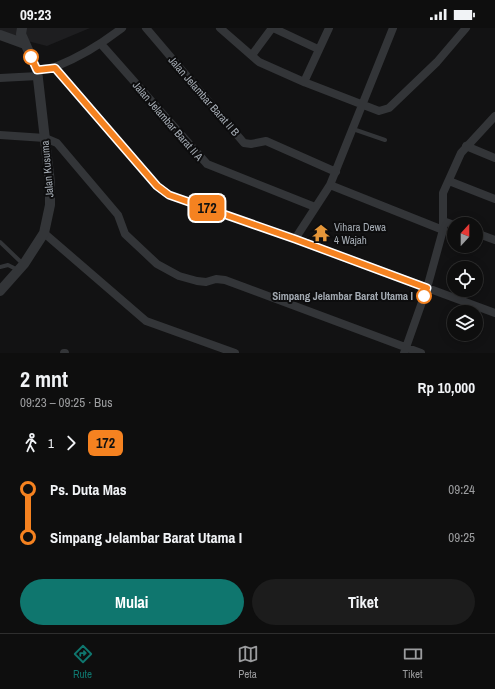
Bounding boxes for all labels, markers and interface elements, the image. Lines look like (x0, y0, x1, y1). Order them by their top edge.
text: 09:23 (20, 4, 51, 25)
unlabelled marker (23, 49, 39, 65)
street label: Jalan Jelambar Barat II B (165, 53, 243, 139)
street label: Jalan Jelambar Barat II A (130, 78, 207, 164)
street label: Jalan Kusuma (38, 140, 56, 198)
line badge: 172 (184, 195, 230, 221)
text: 172 (197, 199, 217, 217)
north arrow (447, 217, 483, 253)
map controls (447, 217, 483, 341)
place label: Vihara Dewa 4 Wajah (334, 220, 386, 247)
temple icon: Vihara Dewa 4 Wajah (311, 223, 331, 243)
button: locate (447, 261, 483, 297)
marker: Simpang Jelambar Barat Utama I (416, 288, 432, 304)
place label: Simpang Jelambar Barat Utama I (272, 289, 413, 303)
button: layers (447, 305, 483, 341)
text: 2 mnt (20, 364, 68, 394)
text: Rp 10,000 (418, 377, 475, 398)
text: 09:23 – 09:25 · Bus (20, 394, 112, 411)
icon: walk (20, 432, 42, 454)
icon: forward (60, 432, 82, 454)
text: 172 (96, 434, 115, 452)
text: 1 (48, 435, 54, 452)
text: Ps. Duta Mas (50, 479, 127, 500)
text: 09:24 (448, 481, 475, 498)
text: Simpang Jelambar Barat Utama I (50, 527, 242, 548)
text: 09:25 (448, 529, 475, 546)
button: Mulai (20, 579, 244, 625)
button: Tiket (252, 579, 475, 625)
tab: Rute (72, 643, 94, 681)
tab: Peta (237, 643, 259, 681)
tab: Tiket (402, 643, 424, 681)

